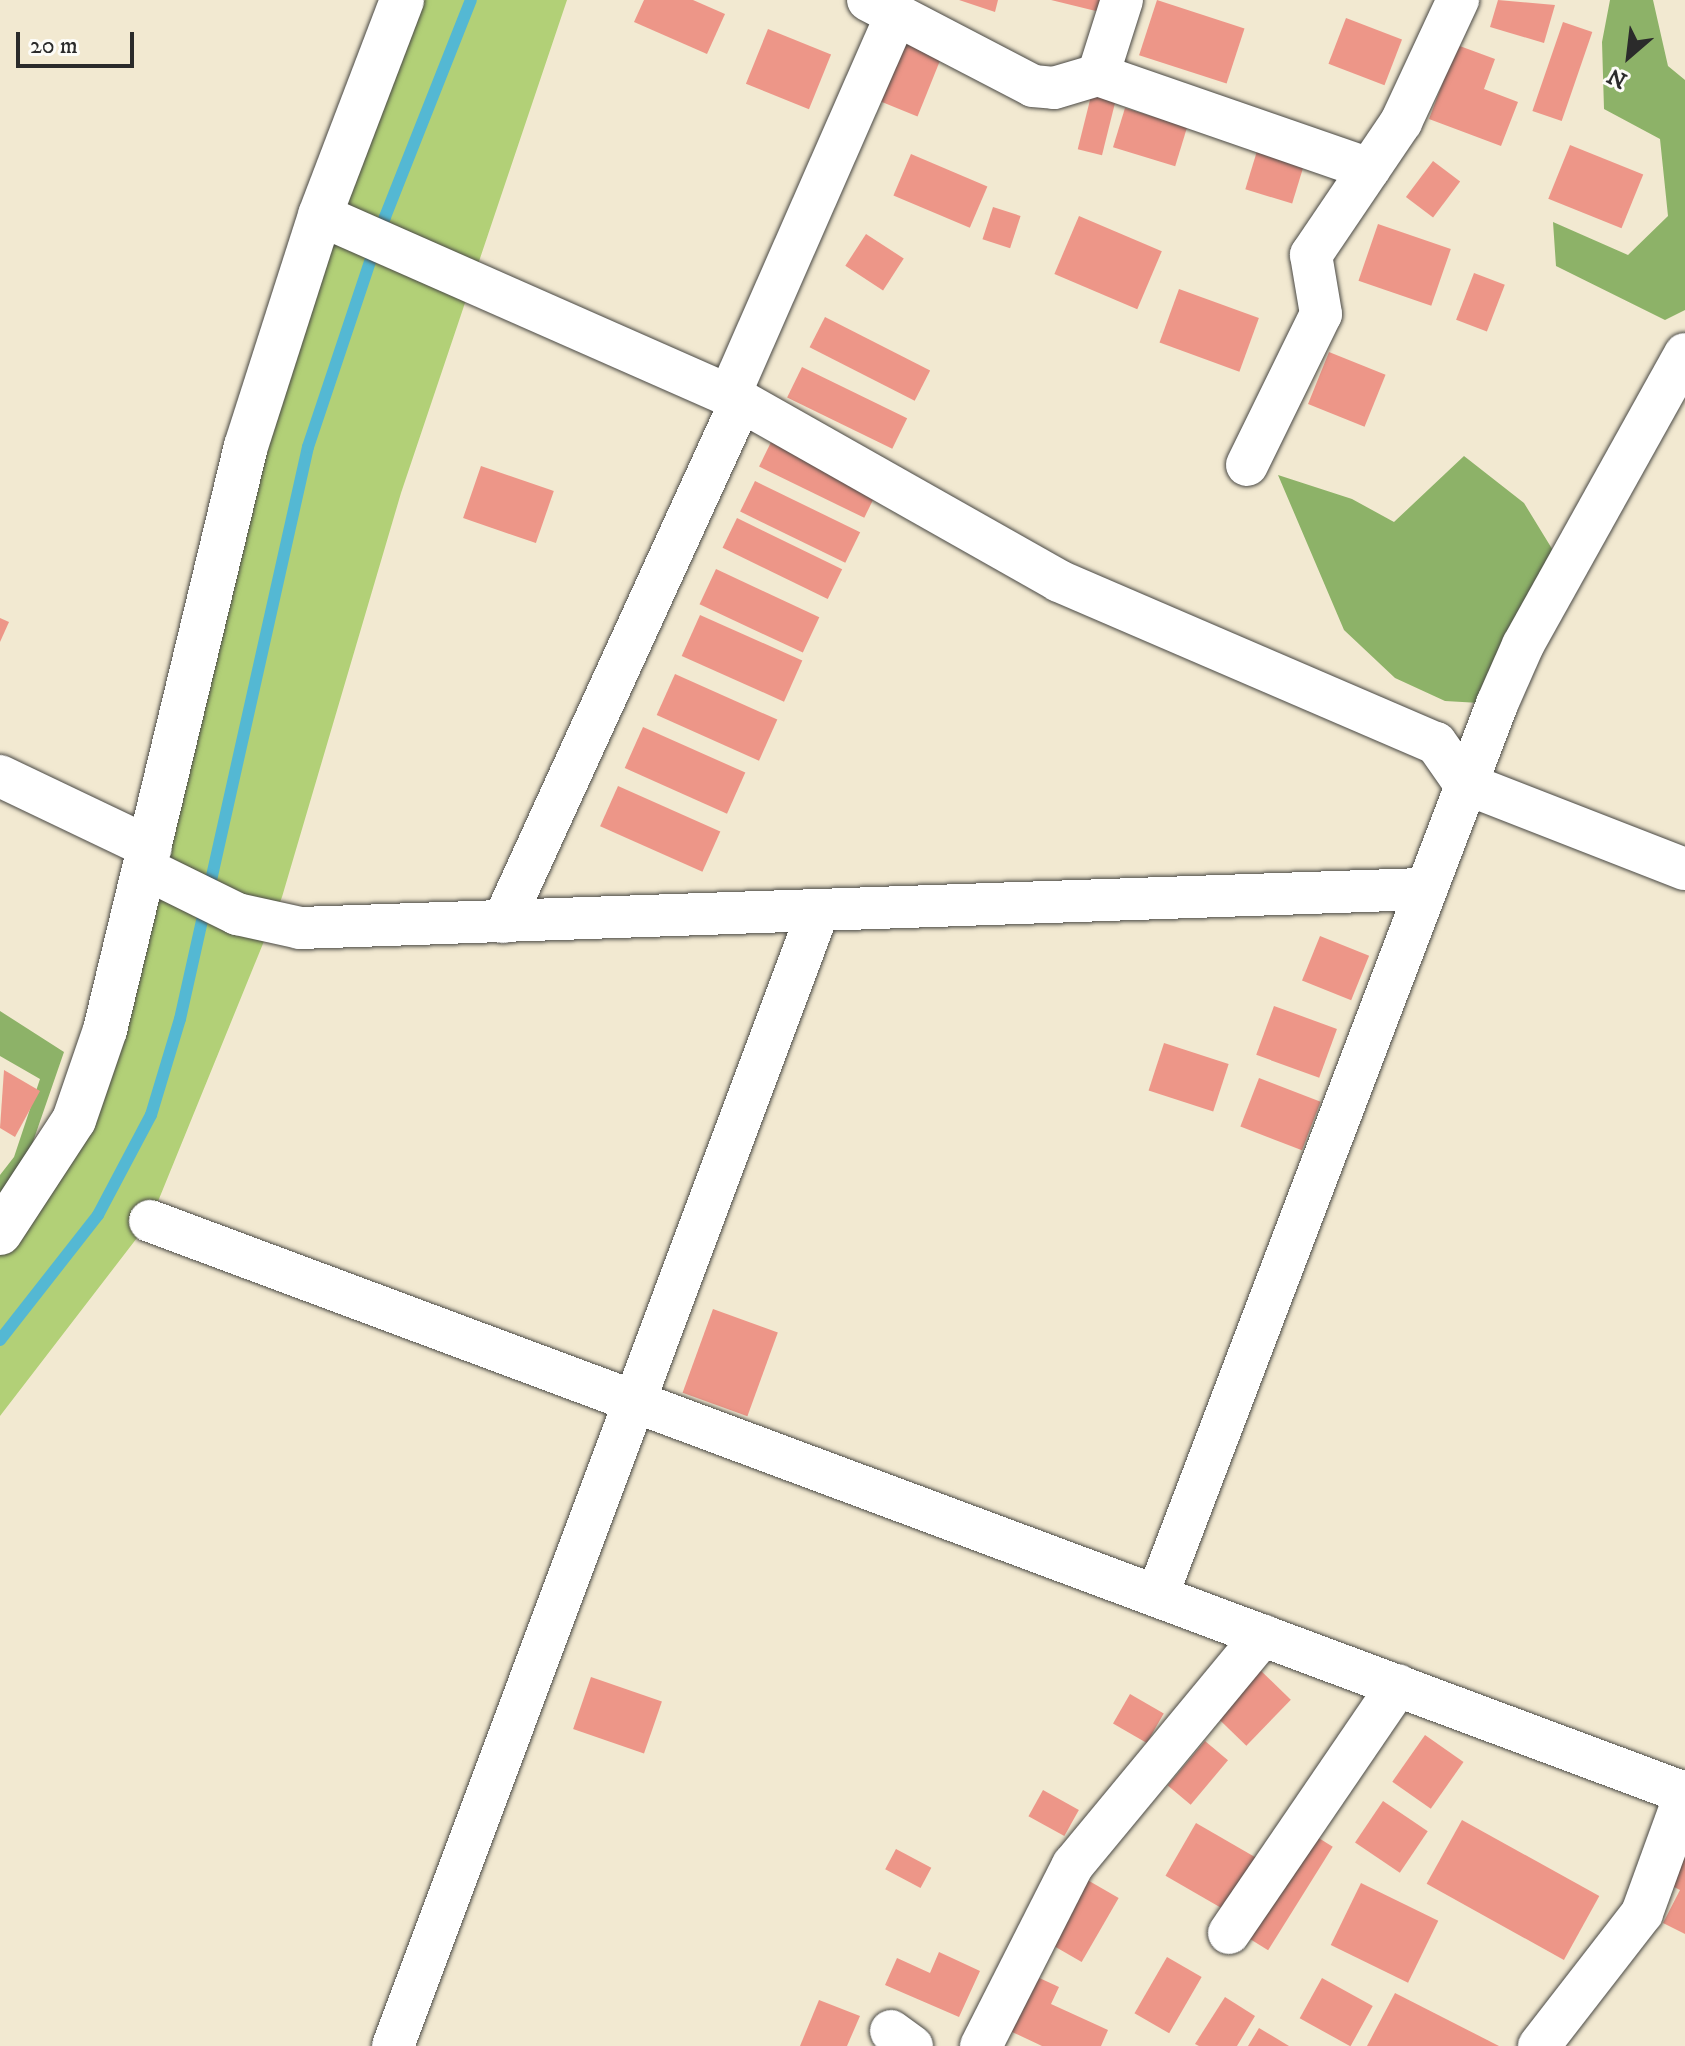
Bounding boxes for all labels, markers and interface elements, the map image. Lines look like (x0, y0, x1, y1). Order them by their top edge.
scale bar (20, 16, 138, 66)
north arrow (1589, 16, 1669, 96)
text: 20 m (30, 31, 78, 61)
text: N (1603, 61, 1632, 94)

